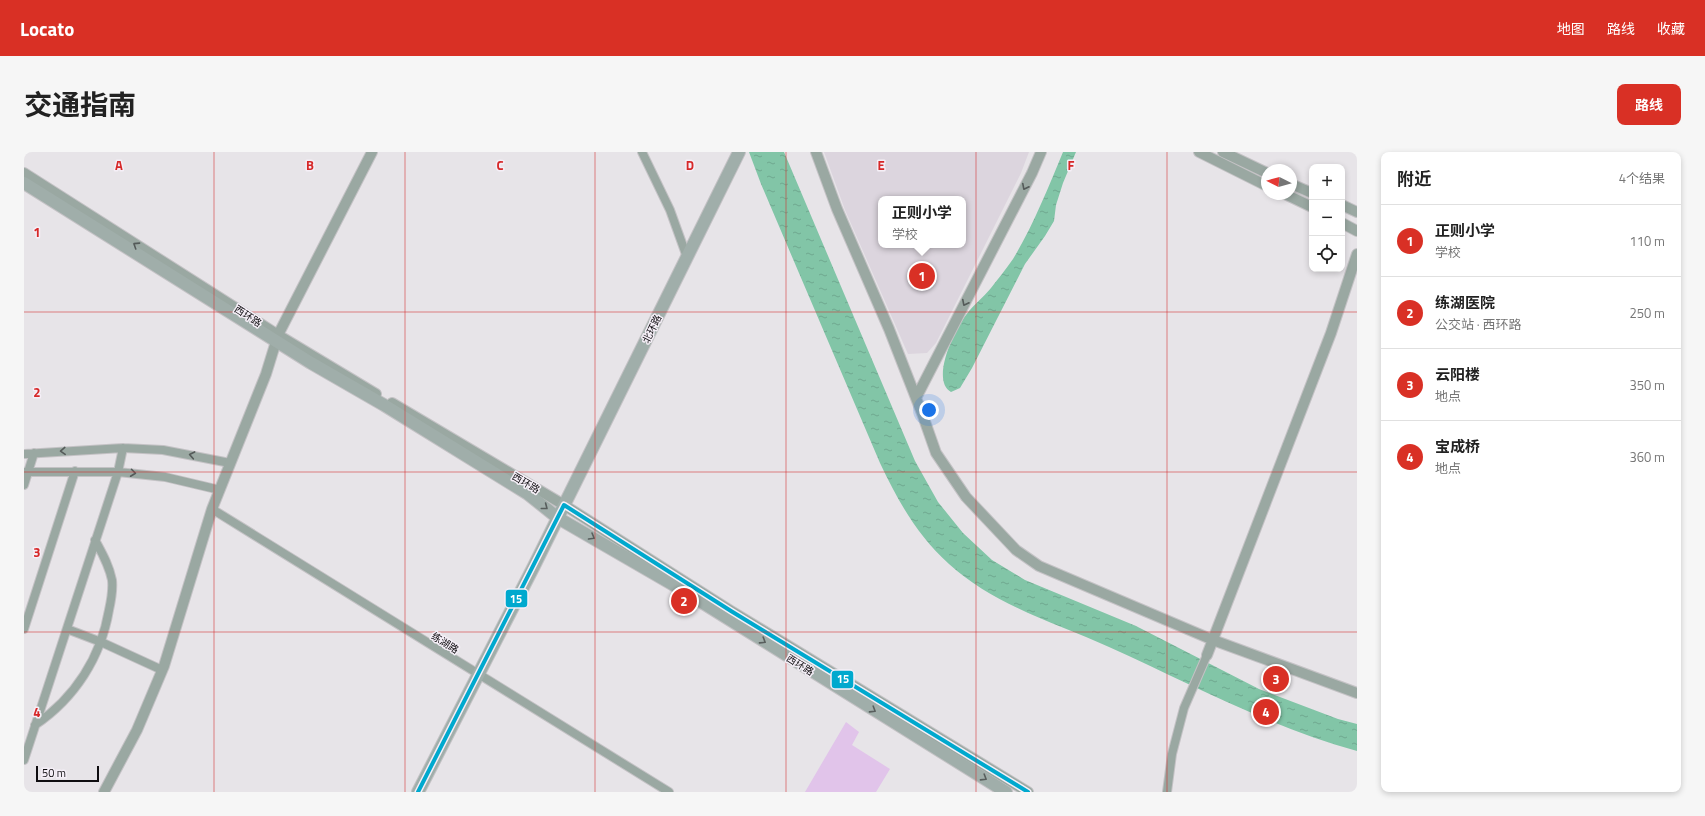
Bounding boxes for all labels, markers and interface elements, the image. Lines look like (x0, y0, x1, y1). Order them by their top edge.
text: Locato (20, 14, 74, 43)
text: 地图 (1557, 18, 1585, 39)
text: 路线 (1607, 18, 1635, 39)
text: 收藏 (1657, 18, 1685, 39)
text: 交通指南 (24, 83, 136, 126)
button: 路线 (1617, 84, 1681, 125)
text: A (115, 155, 123, 175)
text: B (306, 155, 314, 175)
text: C (496, 155, 504, 175)
text: D (686, 155, 694, 175)
text: E (877, 155, 885, 175)
text: F (1068, 155, 1075, 175)
north arrow (1261, 164, 1297, 200)
map controls (1309, 164, 1345, 272)
button: + (1309, 164, 1345, 200)
text: 附近 (1397, 166, 1431, 192)
text: 4个结果 (1619, 168, 1665, 188)
one-way arrow (1022, 183, 1030, 191)
popup (878, 196, 966, 248)
button: − (1309, 200, 1345, 236)
text: 正则小学 (892, 201, 952, 224)
text: 正则小学 (1435, 219, 1495, 242)
text: 1 (33, 222, 41, 242)
text: 学校 (892, 224, 918, 244)
text: 1 (1406, 231, 1414, 251)
text: 110 m (1629, 231, 1665, 251)
button: locate (1309, 236, 1345, 272)
text: 学校 (1435, 242, 1461, 262)
one-way arrow (134, 243, 141, 250)
pin: 1 (909, 261, 935, 291)
text: 练湖医院 (1435, 291, 1495, 314)
one-way arrow (962, 299, 970, 306)
street label: 西环路 (231, 302, 265, 330)
text: 2 (1406, 303, 1414, 323)
text: 250 m (1629, 303, 1665, 323)
street label: 北环路 (639, 312, 665, 346)
text: 公交站 · 西环路 (1435, 314, 1522, 334)
text: 云阳楼 (1435, 363, 1480, 386)
text: 3 (1406, 375, 1414, 395)
text: 350 m (1629, 375, 1665, 395)
text: 2 (33, 382, 41, 402)
text: 地点 (1435, 386, 1461, 406)
your location (919, 400, 939, 420)
text: 宝成桥 (1435, 435, 1480, 458)
one-way arrow (60, 447, 66, 456)
text: 4 (1406, 447, 1414, 467)
text: 360 m (1629, 447, 1665, 467)
one-way arrow (189, 452, 195, 460)
text: 地点 (1435, 458, 1461, 478)
one-way arrow (130, 469, 136, 478)
street label: 西环路 (509, 469, 543, 497)
one-way arrow (540, 502, 547, 509)
one-way arrow (588, 533, 595, 540)
text: 3 (33, 542, 41, 562)
pin: 2 (671, 586, 697, 616)
line badge: 15 (505, 589, 528, 608)
text: 15 (510, 591, 522, 607)
street label: 练湖路 (428, 629, 462, 657)
one-way arrow (759, 636, 766, 644)
street label: 西环路 (783, 651, 817, 679)
pin: 3 (1263, 664, 1289, 694)
line badge: 15 (831, 670, 854, 689)
text: 15 (837, 671, 849, 687)
pin: 4 (1253, 697, 1279, 727)
text: 4 (33, 702, 41, 722)
one-way arrow (869, 705, 876, 713)
scale bar (36, 764, 99, 783)
text: 50 m (42, 765, 66, 781)
one-way arrow (980, 774, 987, 781)

